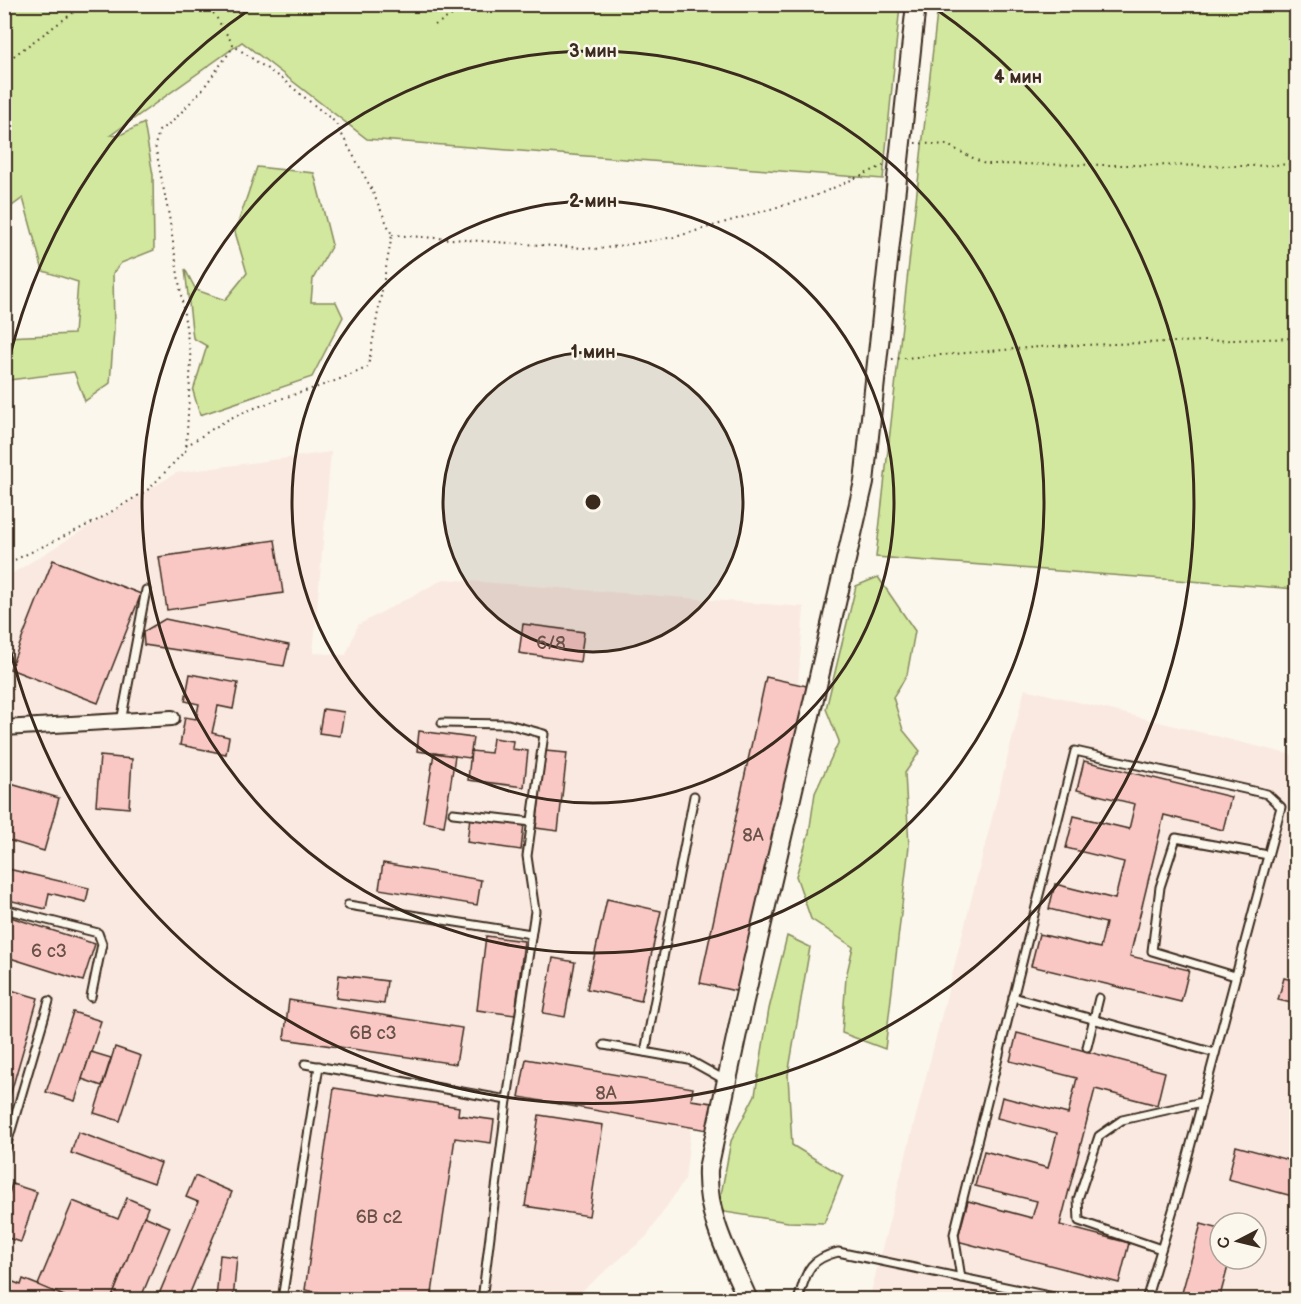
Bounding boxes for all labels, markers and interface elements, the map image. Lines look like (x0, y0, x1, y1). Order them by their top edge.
text: 3 мин (569, 41, 617, 62)
text: 4 мин (994, 67, 1042, 88)
text: 2 мин (569, 191, 617, 212)
text: 1 мин (571, 342, 615, 363)
centre of rings (583, 492, 603, 512)
house number: 6/8 (536, 633, 566, 654)
house number: 8А (742, 825, 764, 846)
house number: 6 с3 (31, 941, 67, 962)
house number: 6В с3 (349, 1023, 397, 1044)
house number: 8А (595, 1083, 617, 1104)
house number: 6В с2 (356, 1207, 403, 1228)
north arrow (1208, 1211, 1268, 1271)
text: С (1214, 1236, 1235, 1249)

